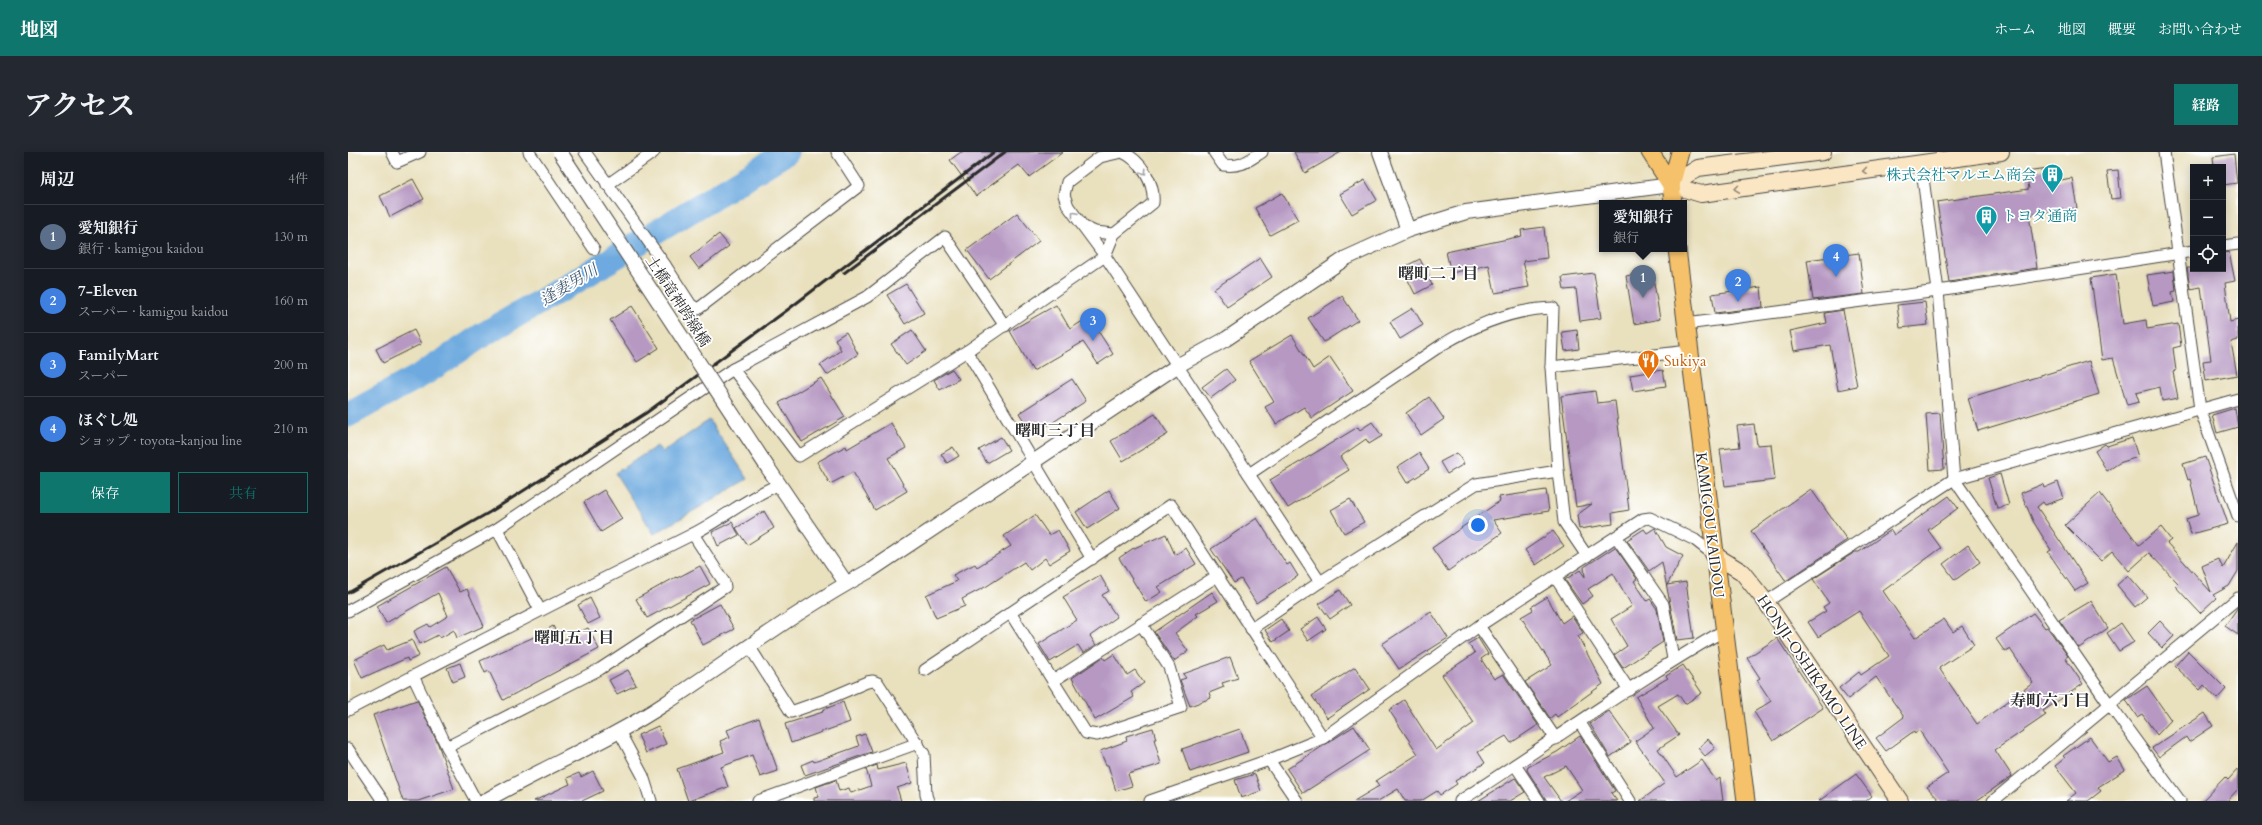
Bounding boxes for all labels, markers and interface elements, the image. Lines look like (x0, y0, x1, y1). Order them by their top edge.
text: 地図 (20, 17, 58, 43)
text: ホーム (1994, 20, 2036, 39)
text: 地図 (2058, 20, 2086, 39)
text: 概要 (2108, 20, 2136, 39)
text: お問い合わせ (2158, 20, 2242, 39)
button: 経路 (2174, 84, 2238, 125)
text: アクセス (24, 87, 135, 125)
building icon: 株式会社マルエム商会 (2039, 162, 2065, 195)
map controls (2190, 164, 2226, 272)
button: + (2190, 164, 2226, 200)
place label: 株式会社マルエム商会 (1886, 165, 2036, 185)
one-way arrow (1862, 166, 1868, 175)
one-way arrow (1139, 167, 1146, 174)
text: 周辺 (40, 168, 74, 191)
text: 4件 (288, 170, 308, 188)
one-way arrow (1733, 184, 1740, 193)
popup (1599, 200, 1687, 252)
button: − (2190, 200, 2226, 236)
building icon: トヨタ通商 (1974, 203, 2000, 236)
place label: トヨタ通商 (2002, 206, 2077, 226)
text: 愛知銀行 (1613, 207, 1673, 227)
one-way arrow (1072, 211, 1079, 218)
text: 愛知銀行 (78, 218, 138, 238)
text: 1 (50, 228, 56, 246)
text: 130 m (274, 228, 308, 246)
text: 銀行 (1613, 229, 1639, 247)
button: locate (2190, 236, 2226, 272)
text: 銀行 · kamigou kaidou (78, 240, 204, 258)
pin: 4 (1823, 244, 1849, 277)
street label: 土橋竜神跨線橋 (641, 252, 715, 350)
water label: 逢妻男川 (536, 258, 604, 311)
district label: 曙町二丁目 (1398, 263, 1478, 285)
pin: 1 (1630, 265, 1656, 298)
pin: 2 (1725, 269, 1751, 302)
text: 7-Eleven (78, 281, 138, 301)
text: 2 (50, 292, 56, 310)
text: 160 m (274, 292, 308, 310)
text: スーパー · kamigou kaidou (78, 303, 228, 321)
pin: 3 (1080, 308, 1106, 341)
text: FamilyMart (78, 345, 159, 365)
restaurant icon: Sukiya (1635, 348, 1661, 381)
place label: Sukiya (1664, 351, 1707, 371)
text: 3 (50, 356, 56, 374)
text: 200 m (274, 356, 308, 374)
text: スーパー (78, 367, 129, 385)
text: ほぐし処 (78, 410, 138, 430)
text: 4 (50, 420, 56, 438)
text: 210 m (274, 420, 308, 438)
district label: 曙町三丁目 (1015, 420, 1095, 442)
text: ショップ · toyota-kanjou line (78, 432, 242, 450)
street label: KAMIGOU KAIDOU (1691, 451, 1729, 600)
button: 保存 (40, 472, 170, 513)
button: 共有 (178, 472, 308, 513)
your location (1468, 515, 1488, 535)
street label: HONJI-OSHIKAMO LINE (1753, 591, 1871, 753)
district label: 曙町五丁目 (534, 627, 614, 649)
district label: 寿町六丁目 (2010, 690, 2090, 712)

